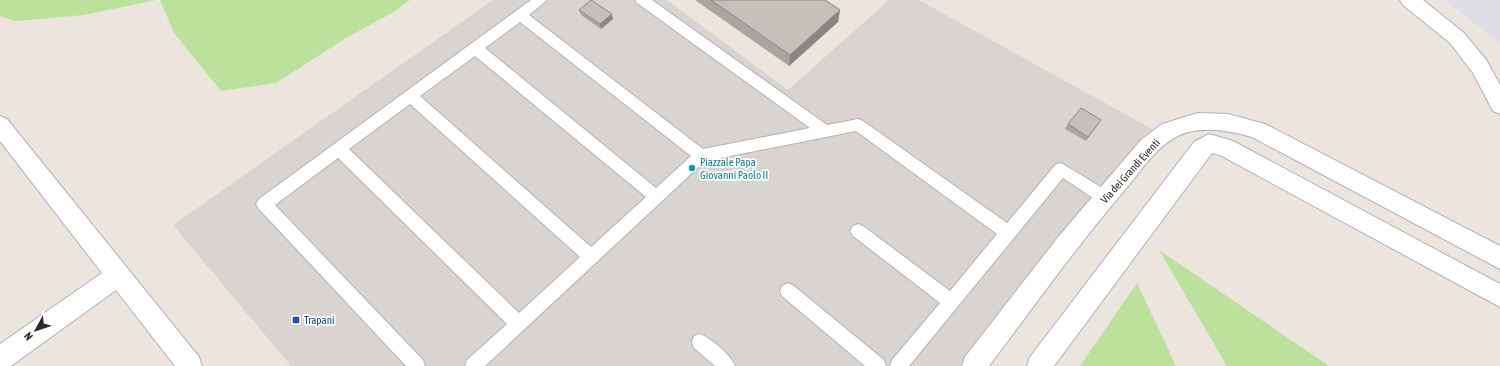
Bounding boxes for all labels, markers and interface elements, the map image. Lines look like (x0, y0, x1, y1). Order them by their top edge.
street label: Via dei Grandi Eventi (1098, 136, 1162, 206)
place label: Piazzale Papa Giovanni Paolo II (700, 156, 768, 181)
marker: Piazzale Papa Giovanni Paolo II (687, 163, 697, 173)
north arrow (16, 310, 56, 350)
place label: Trapani (304, 314, 335, 326)
marker: Trapani (291, 315, 301, 325)
text: N (22, 330, 35, 343)

